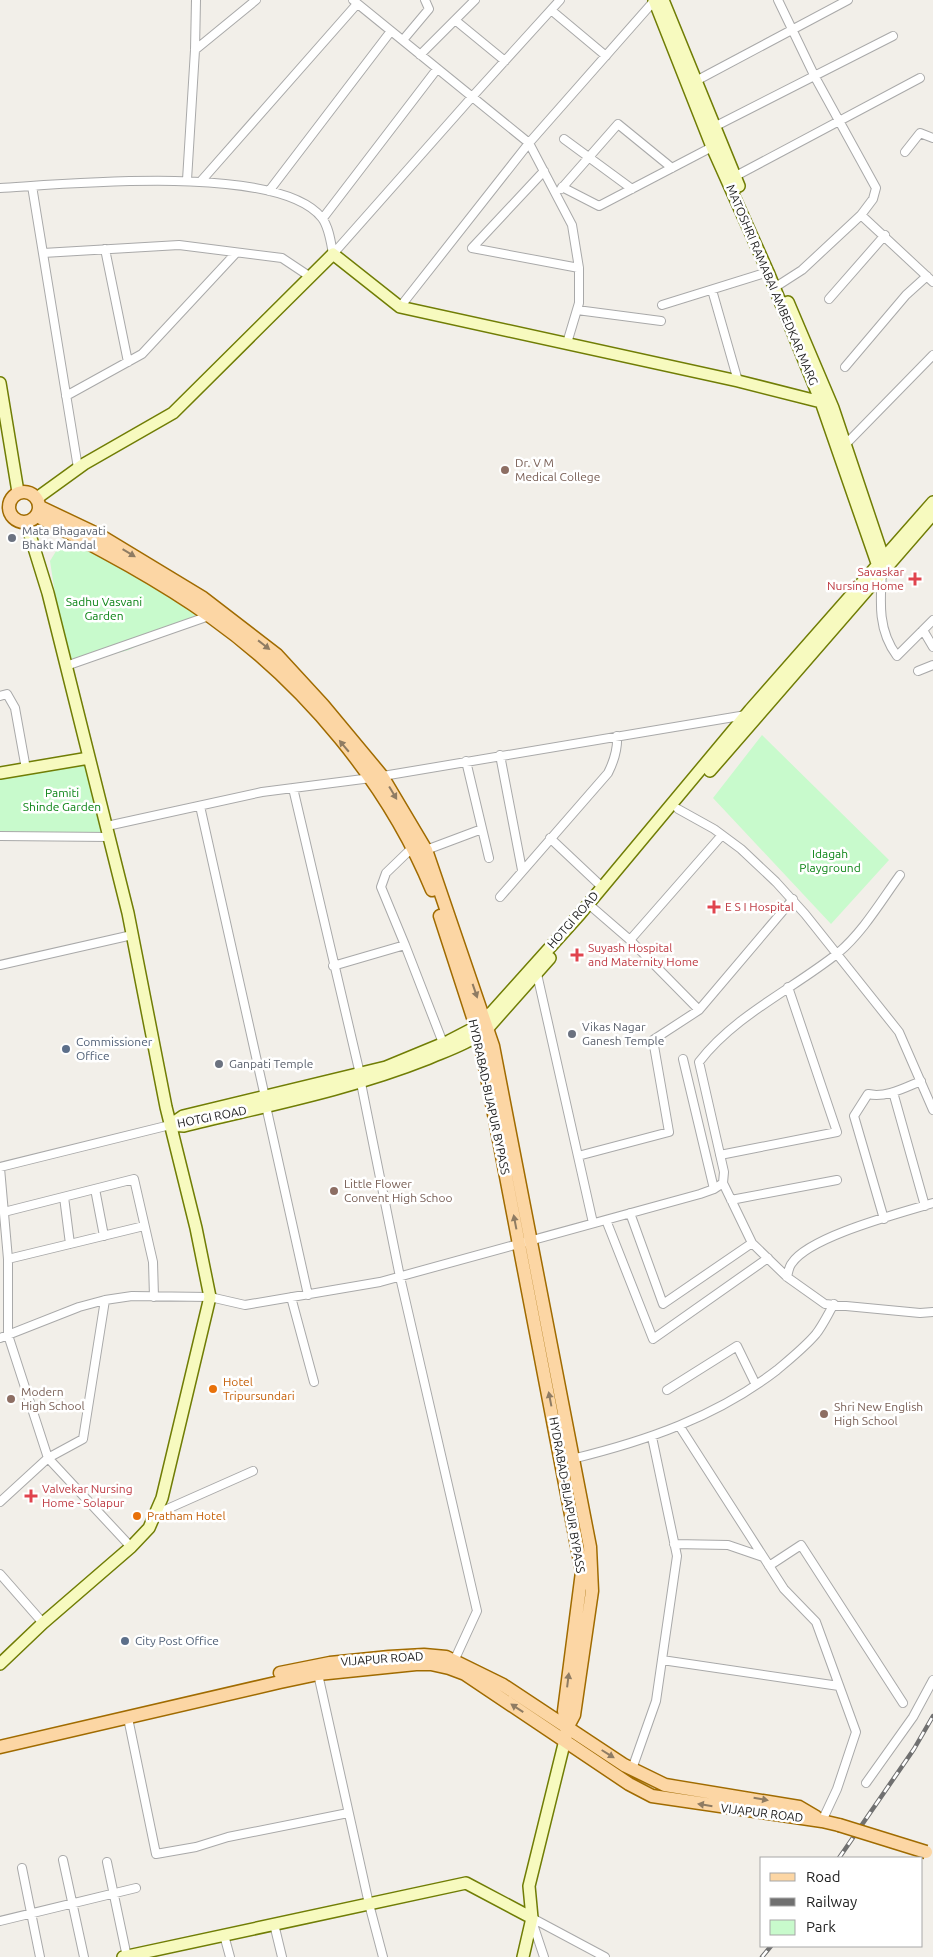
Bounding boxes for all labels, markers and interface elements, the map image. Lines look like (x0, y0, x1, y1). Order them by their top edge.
street label: MATOSHRI RAMABAI AMBEDKAR MARG (724, 182, 821, 387)
place label: Dr. V M Medical College (515, 456, 600, 483)
marker: Dr. V M Medical College (499, 464, 511, 476)
place label: Mata Bhagavati Bhakt Mandal (22, 524, 106, 551)
marker: Mata Bhagavati Bhakt Mandal (6, 532, 18, 544)
one-way arrow (123, 549, 136, 558)
place label: Savaskar Nursing Home (827, 565, 904, 592)
marker: Savaskar Nursing Home (908, 572, 922, 586)
park label: Sadhu Vasvani Garden (66, 595, 142, 622)
one-way arrow (257, 639, 270, 650)
one-way arrow (339, 740, 350, 753)
park label: Pamiti Shinde Garden (23, 786, 101, 813)
one-way arrow (388, 787, 397, 800)
park label: Idagah Playground (799, 847, 861, 874)
street label: HOTGI ROAD (545, 889, 601, 951)
marker: E S I Hospital (707, 900, 721, 914)
place label: E S I Hospital (725, 900, 794, 913)
place label: Suyash Hospital and Maternity Home (588, 941, 699, 968)
marker: Suyash Hospital and Maternity Home (570, 948, 584, 962)
one-way arrow (472, 983, 479, 998)
street label: HYDRABAD-BIJAPUR BYPASS (467, 1018, 512, 1176)
place label: Vikas Nagar Ganesh Temple (582, 1020, 664, 1047)
marker: Vikas Nagar Ganesh Temple (566, 1028, 578, 1040)
place label: Commissioner Office (76, 1035, 153, 1062)
marker: Commissioner Office (60, 1043, 72, 1055)
place label: Ganpati Temple (229, 1057, 313, 1070)
marker: Ganpati Temple (213, 1058, 225, 1070)
street label: HOTGI ROAD (176, 1103, 248, 1130)
place label: Little Flower Convent High Schoo (344, 1177, 453, 1204)
marker: Little Flower Convent High Schoo (328, 1185, 340, 1197)
one-way arrow (511, 1215, 519, 1230)
place label: Hotel Tripursundari (223, 1375, 295, 1402)
marker: Hotel Tripursundari (207, 1383, 219, 1395)
place label: Modern High School (21, 1385, 85, 1412)
one-way arrow (545, 1391, 553, 1407)
marker: Modern High School (5, 1393, 17, 1405)
place label: Shri New English High School (834, 1400, 923, 1427)
marker: Shri New English High School (818, 1408, 830, 1420)
street label: HYDRABAD-BIJAPUR BYPASS (547, 1416, 588, 1574)
place label: Valvekar Nursing Home - Solapur (42, 1482, 133, 1509)
marker: Valvekar Nursing Home - Solapur (24, 1489, 38, 1503)
place label: Pratham Hotel (147, 1509, 226, 1522)
marker: Pratham Hotel (131, 1510, 143, 1522)
place label: City Post Office (135, 1634, 219, 1647)
marker: City Post Office (119, 1635, 131, 1647)
street label: VIJAPUR ROAD (340, 1649, 424, 1668)
one-way arrow (564, 1672, 572, 1688)
one-way arrow (510, 1703, 523, 1713)
one-way arrow (601, 1750, 615, 1759)
one-way arrow (754, 1796, 770, 1804)
one-way arrow (696, 1801, 712, 1809)
street label: VIJAPUR ROAD (720, 1801, 804, 1824)
legend (760, 1857, 923, 1947)
text: Road (806, 1868, 841, 1885)
text: Railway (806, 1893, 857, 1910)
text: Park (806, 1918, 836, 1935)

